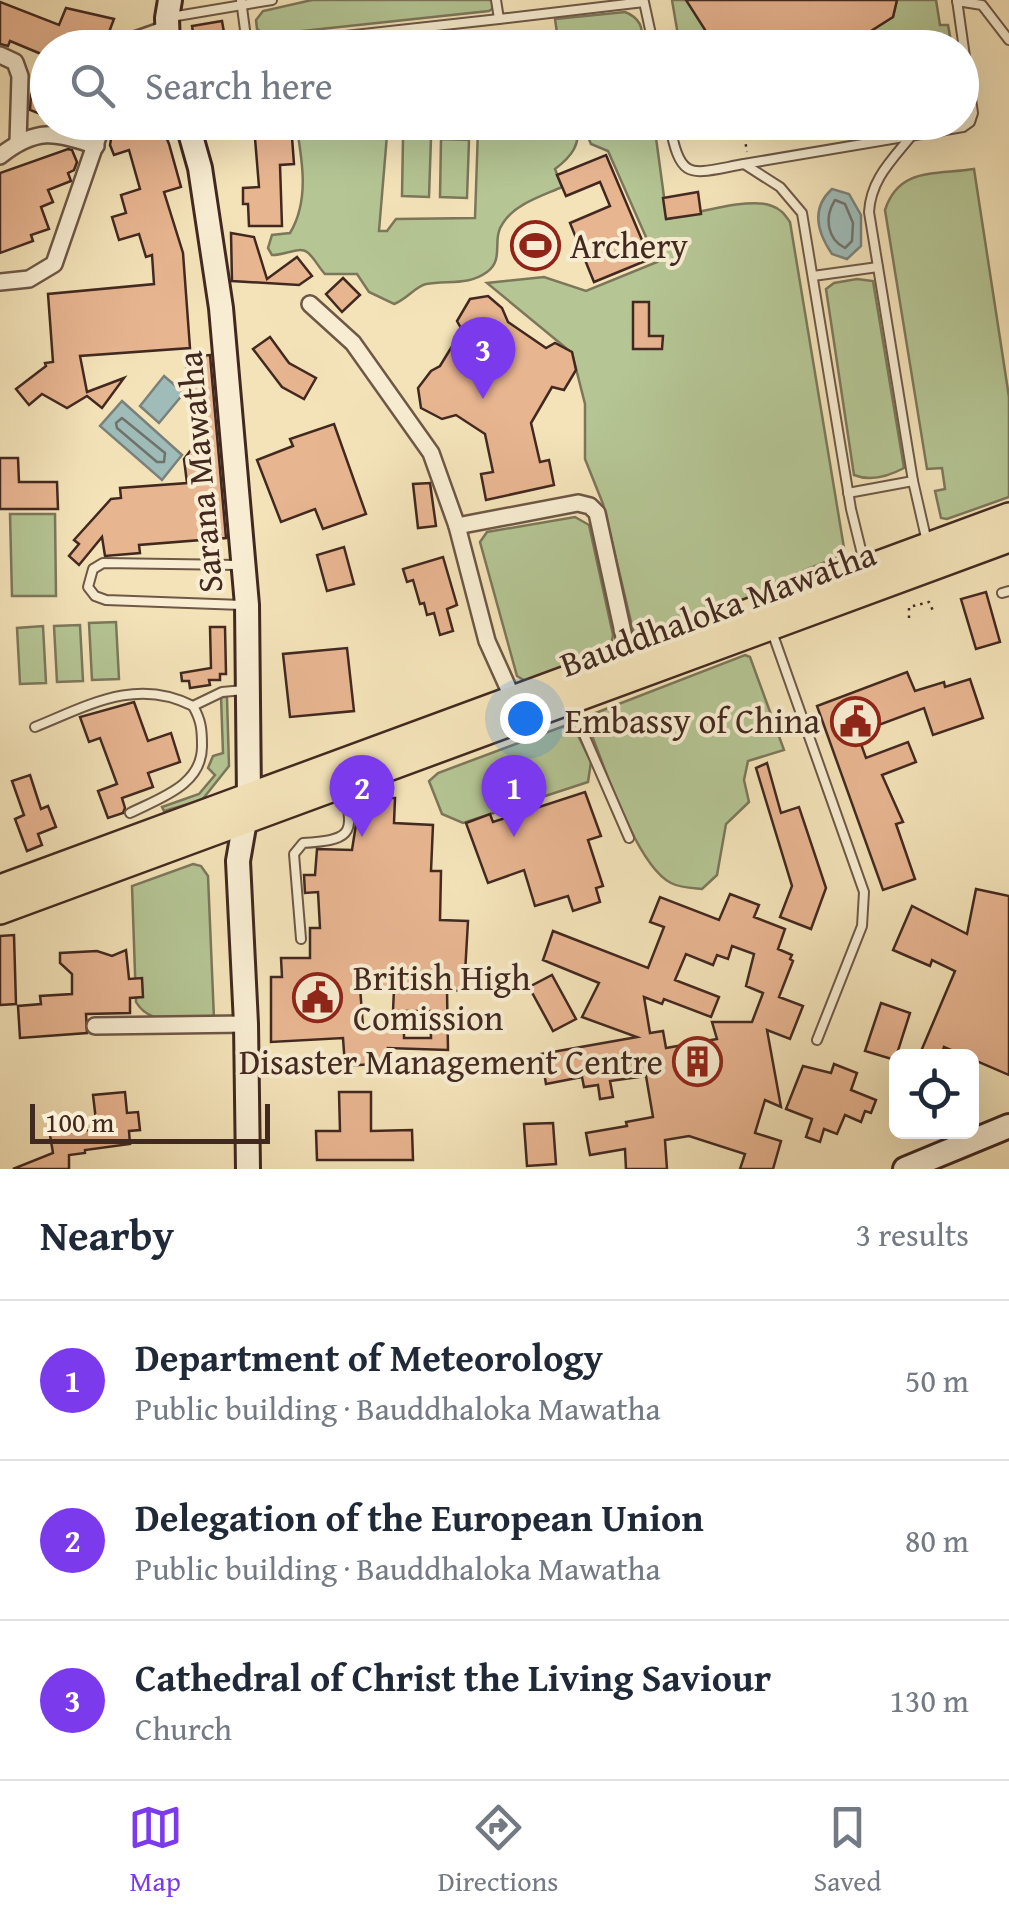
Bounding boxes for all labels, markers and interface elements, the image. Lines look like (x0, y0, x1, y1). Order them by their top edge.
search box (30, 30, 979, 140)
text: Search here (145, 57, 333, 113)
icon: search (65, 58, 120, 113)
sports icon: Archery (509, 220, 561, 272)
place label: Archery (570, 220, 689, 271)
pin: 3 (450, 316, 516, 399)
street label: Sarana Mawatha (164, 349, 235, 595)
street label: Bauddhaloka Mawatha (553, 528, 883, 689)
your location (500, 693, 551, 744)
place label: Embassy of China (565, 695, 820, 746)
public building icon: Embassy of China (829, 695, 881, 747)
pin: 2 (330, 754, 394, 837)
pin: 1 (482, 754, 546, 837)
place label: British High Comission (353, 952, 531, 1043)
public building icon: British High Comission (292, 972, 344, 1024)
place label: Disaster Management Centre (239, 1036, 663, 1087)
building icon: Disaster Management Centre (672, 1036, 724, 1088)
map controls (889, 1049, 979, 1139)
button: locate (889, 1049, 979, 1139)
scale bar (30, 1099, 270, 1144)
text: 100 m (45, 1101, 114, 1142)
text: Nearby (40, 1204, 174, 1265)
text: 3 results (856, 1211, 969, 1258)
text: Department of Meteorology (135, 1329, 603, 1385)
text: 1 (64, 1357, 81, 1404)
text: 50 m (905, 1357, 969, 1404)
text: Public building · Bauddhaloka Mawatha (135, 1385, 661, 1432)
text: Delegation of the European Union (135, 1489, 704, 1545)
text: 2 (64, 1517, 81, 1564)
text: 80 m (905, 1517, 969, 1564)
text: Public building · Bauddhaloka Mawatha (135, 1545, 661, 1592)
text: Cathedral of Christ the Living Saviour (135, 1649, 771, 1705)
text: 3 (64, 1677, 81, 1724)
text: 130 m (890, 1677, 969, 1724)
text: Church (135, 1705, 232, 1752)
tab: Map (128, 1800, 183, 1901)
tab: Directions (438, 1800, 558, 1901)
tab: Saved (814, 1800, 881, 1901)

